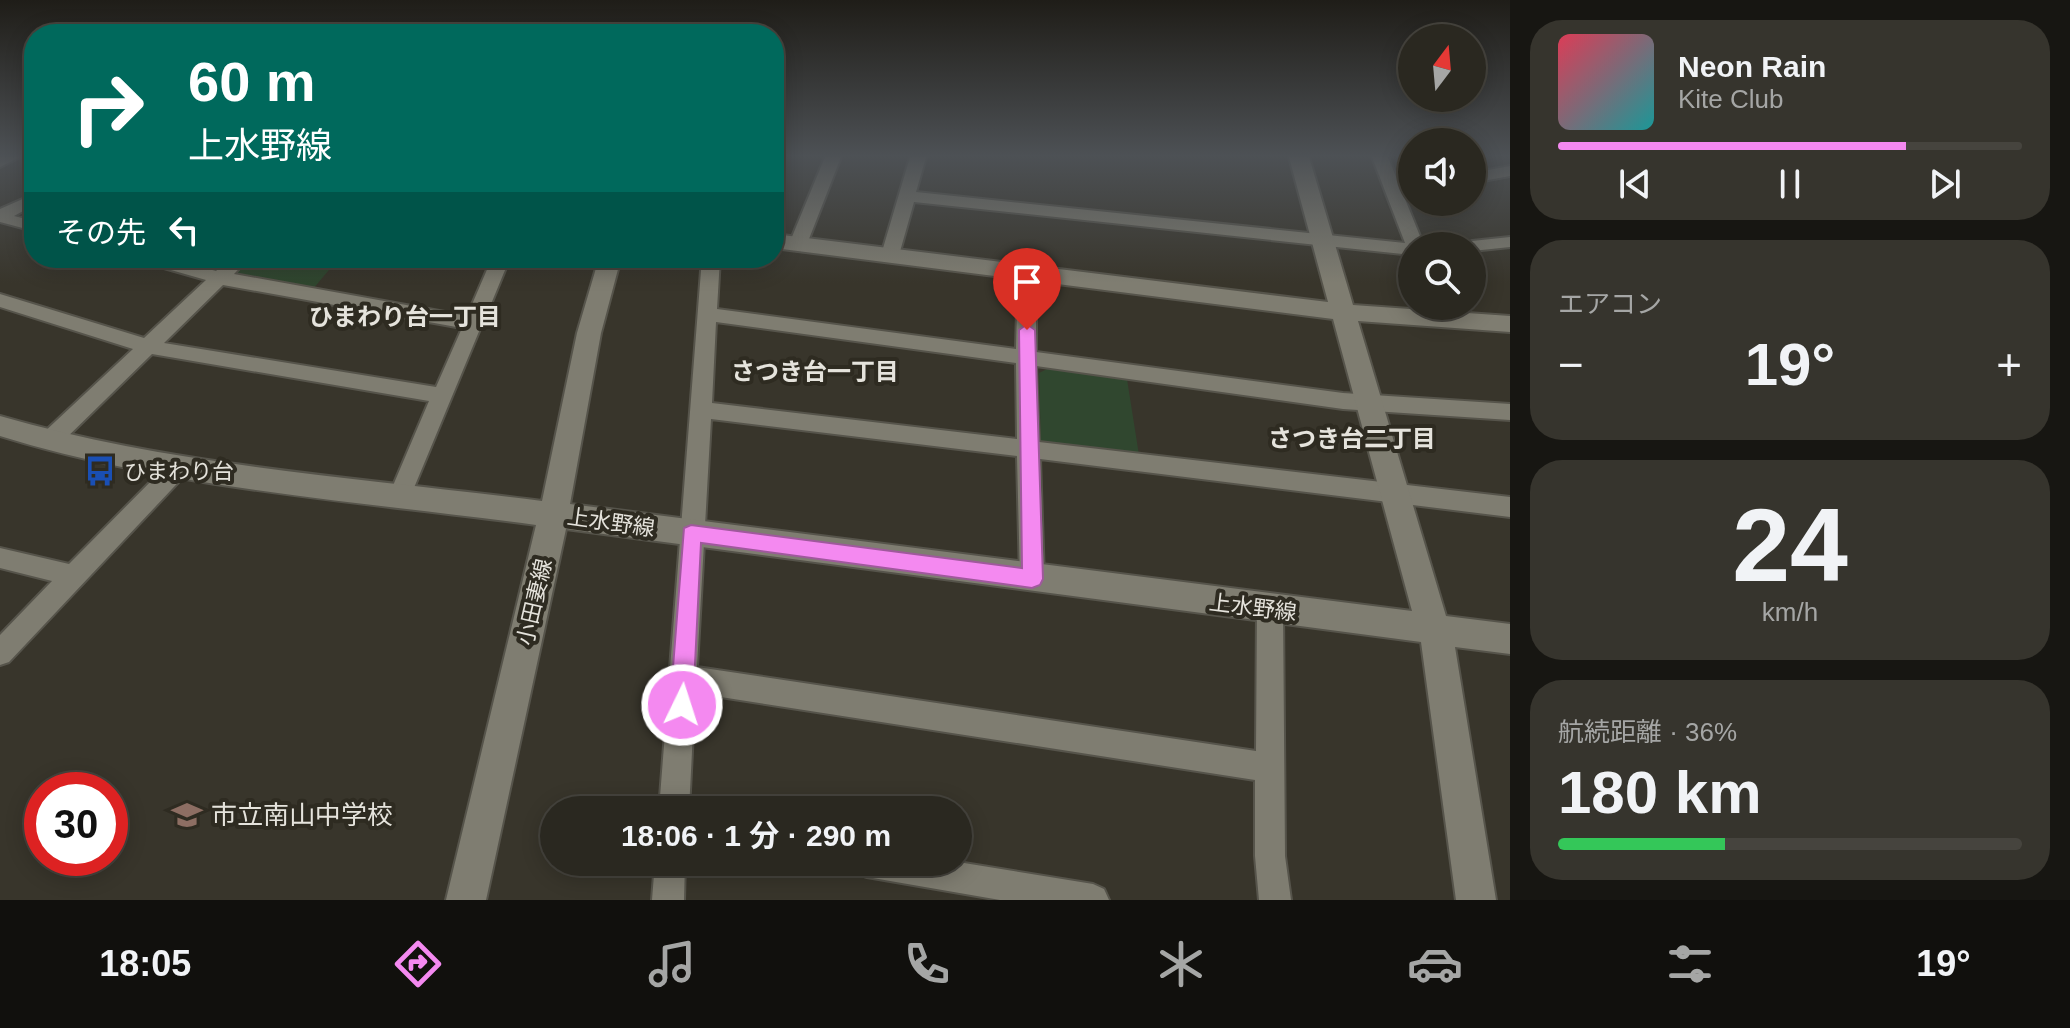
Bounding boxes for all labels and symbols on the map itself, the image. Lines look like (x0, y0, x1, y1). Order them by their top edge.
north arrow (1398, 24, 1486, 112)
pin (993, 248, 1061, 330)
district label: ひまわり台一丁目 (309, 303, 501, 330)
district label: さつき台一丁目 (731, 358, 899, 385)
district label: さつき台二丁目 (1268, 425, 1436, 452)
bus stop icon: ひまわり台 (83, 454, 117, 488)
place label: ひまわり台 (124, 459, 234, 484)
street label: 上水野線 (566, 504, 656, 541)
street label: 小田妻線 (512, 556, 557, 648)
street label: 上水野線 (1208, 590, 1298, 625)
position arrow (640, 663, 724, 747)
speed limit sign: 30 (24, 772, 128, 876)
school or university icon: 市立南山中学校 (170, 798, 204, 832)
place label: 市立南山中学校 (211, 800, 393, 830)

